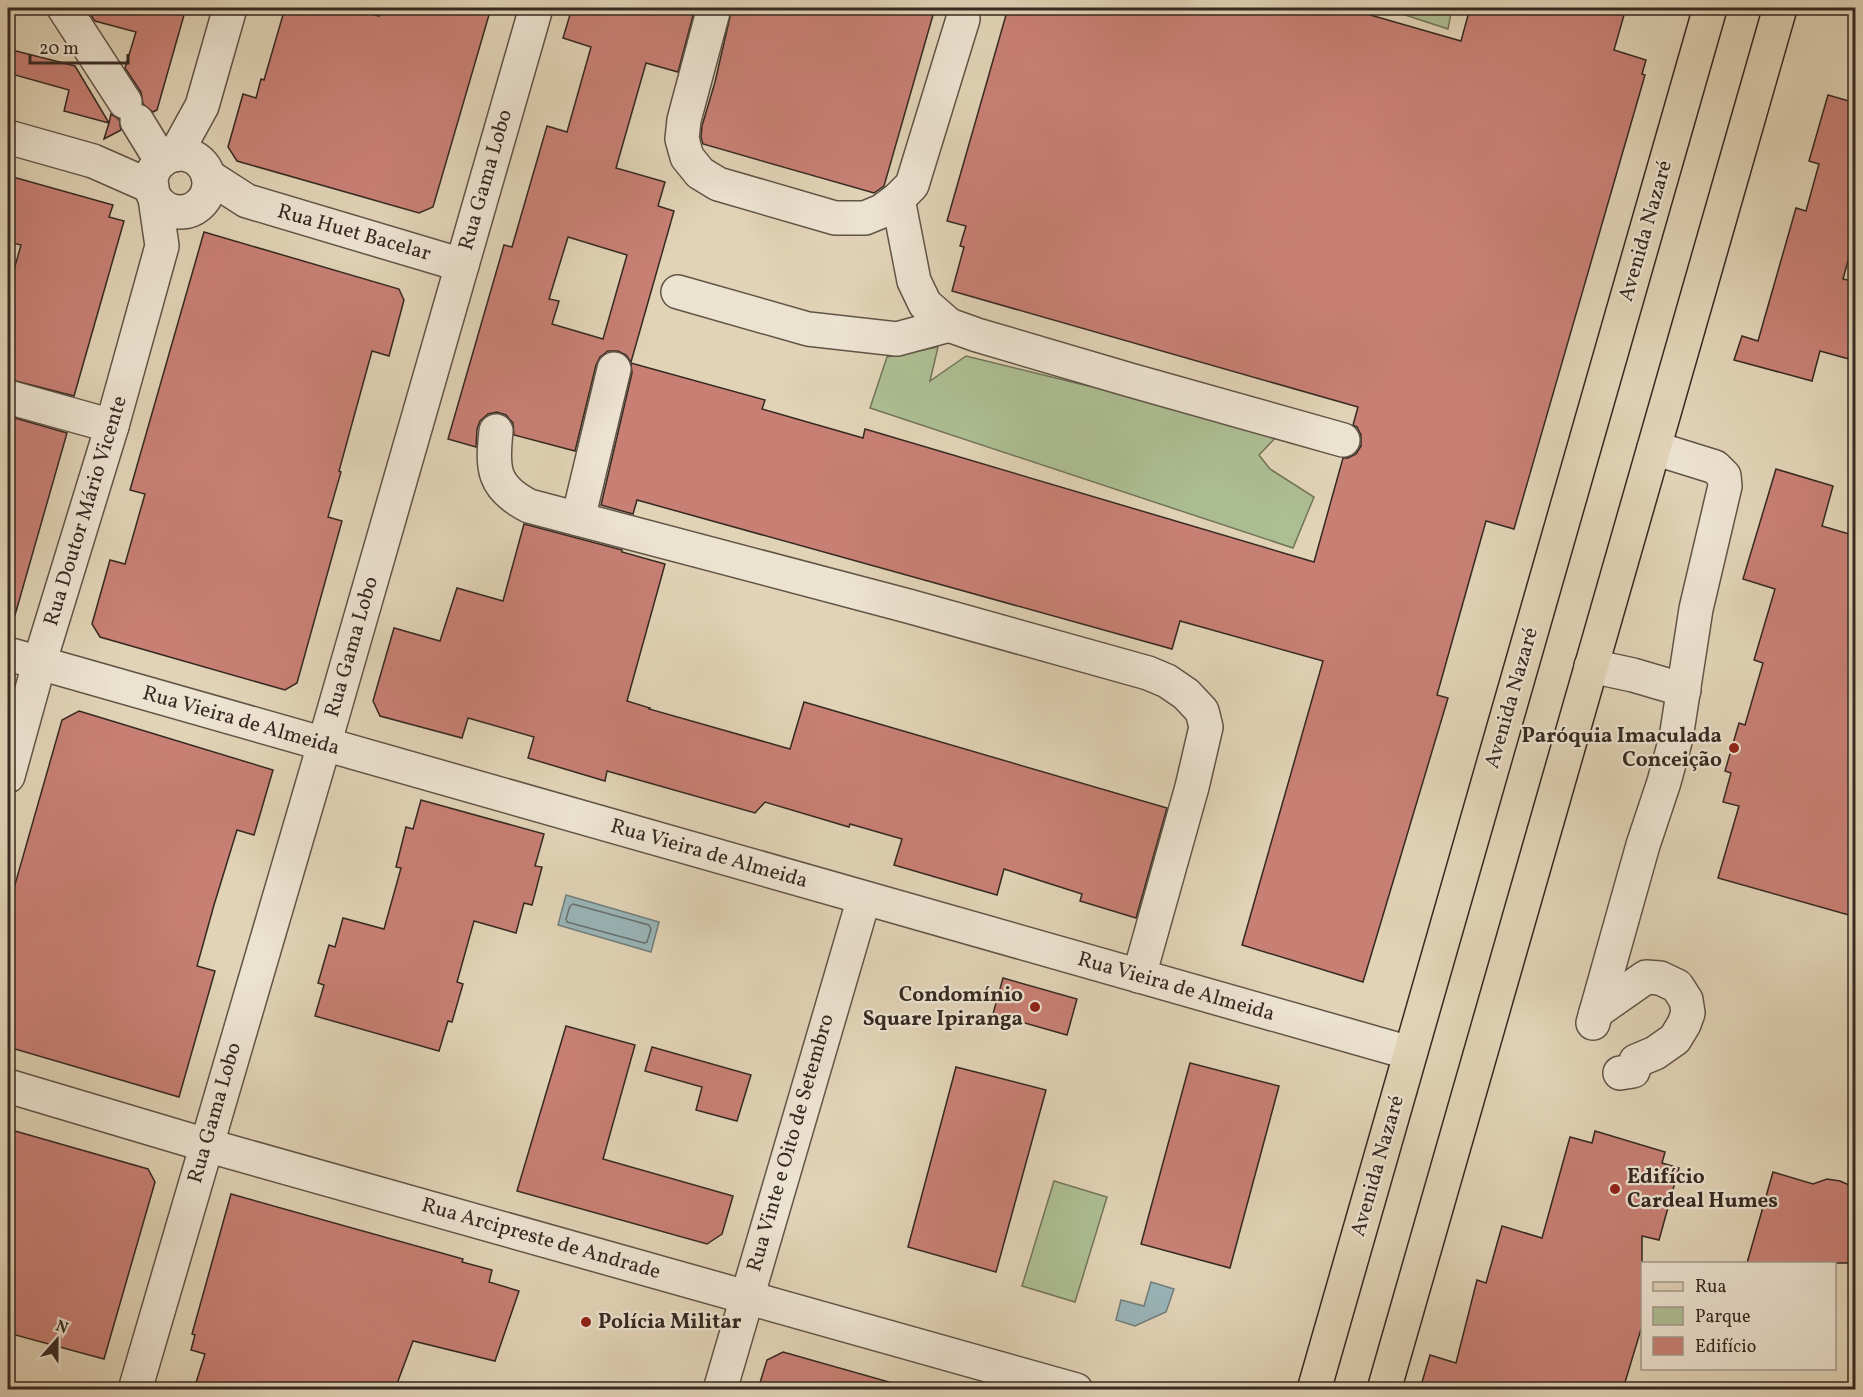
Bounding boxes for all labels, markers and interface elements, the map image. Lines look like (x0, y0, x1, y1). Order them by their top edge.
scale bar (30, 27, 128, 65)
text: 20 m (39, 37, 79, 62)
street label: Rua Gama Lobo (452, 106, 520, 254)
street label: Avenida Nazaré (1612, 157, 1680, 305)
street label: Rua Huet Bacelar (274, 197, 434, 269)
street label: Rua Doutor Mário Vicente (37, 392, 135, 630)
street label: Rua Gama Lobo (318, 573, 386, 721)
street label: Avenida Nazaré (1478, 624, 1546, 772)
street label: Rua Vieira de Almeida (139, 679, 343, 763)
place label: Paróquia Imaculada Conceição (1521, 722, 1722, 775)
marker: Paróquia Imaculada Conceição (1727, 741, 1741, 755)
street label: Rua Vieira de Almeida (607, 812, 811, 896)
street label: Rua Vieira de Almeida (1074, 945, 1278, 1029)
place label: Condomínio Square Ipiranga (863, 981, 1023, 1034)
marker: Condomínio Square Ipiranga (1028, 1000, 1042, 1014)
street label: Rua Vinte e Oito de Setembro (740, 1011, 842, 1275)
street label: Rua Gama Lobo (181, 1039, 249, 1187)
street label: Avenida Nazaré (1344, 1092, 1412, 1240)
place label: Edifício Cardeal Humes (1627, 1163, 1778, 1216)
marker: Edifício Cardeal Humes (1608, 1182, 1622, 1196)
street label: Rua Arcipreste de Andrade (418, 1191, 664, 1287)
legend (1641, 1262, 1836, 1370)
text: Rua (1695, 1275, 1726, 1300)
text: Parque (1695, 1305, 1750, 1330)
place label: Polícia Militar (598, 1308, 742, 1337)
north arrow (27, 1310, 87, 1370)
marker: Polícia Militar (579, 1315, 593, 1329)
text: N (52, 1316, 71, 1340)
text: Edifício (1695, 1335, 1756, 1360)

